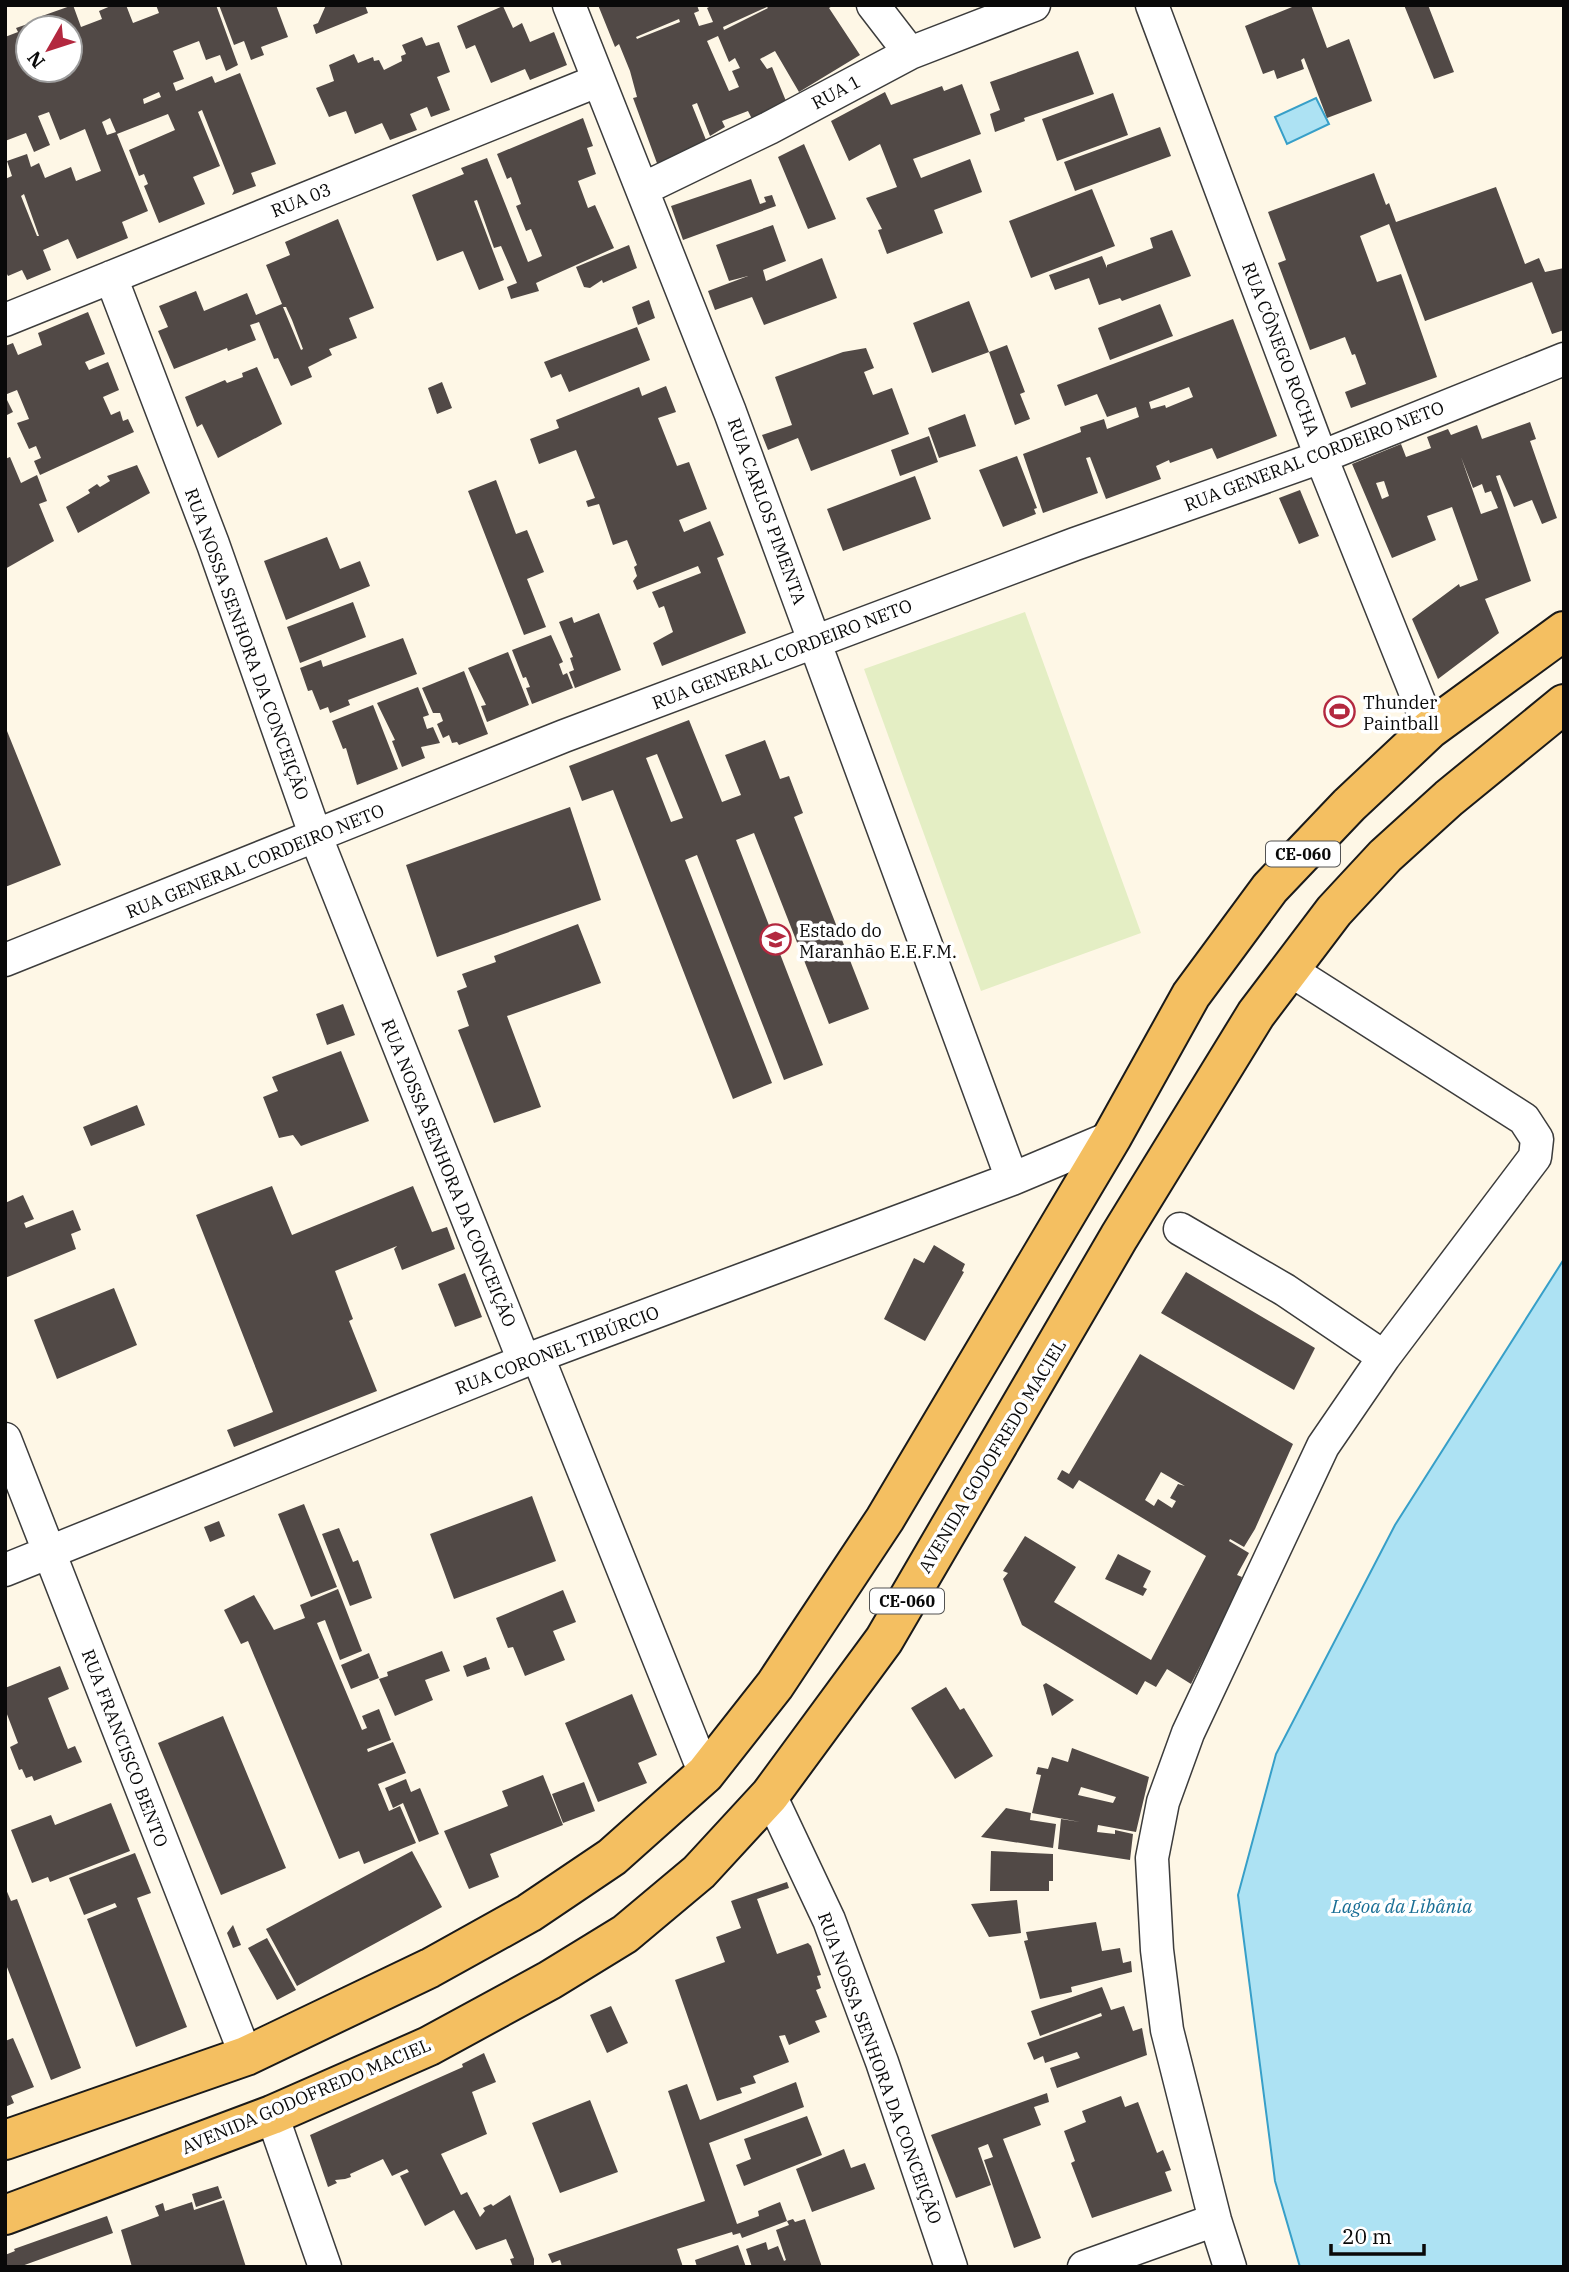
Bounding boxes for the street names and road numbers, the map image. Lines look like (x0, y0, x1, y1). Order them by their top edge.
street label: RUA 1 (808, 70, 864, 114)
street label: RUA 03 (268, 178, 334, 222)
street label: RUA CÔNEGO ROCHA (1237, 259, 1325, 440)
street label: RUA GENERAL CORDEIRO NETO (1181, 396, 1447, 516)
street label: RUA CARLOS PIMENTA (723, 415, 812, 608)
street label: RUA NOSSA SENHORA DA CONCEIÇÃO (180, 485, 314, 803)
street label: RUA GENERAL CORDEIRO NETO (649, 594, 915, 714)
street label: RUA GENERAL CORDEIRO NETO (122, 799, 388, 923)
road number: CE-060 (1266, 842, 1340, 866)
street label: RUA NOSSA SENHORA DA CONCEIÇÃO (376, 1016, 522, 1330)
street label: RUA CORONEL TIBÚRCIO (452, 1300, 662, 1400)
street label: AVENIDA GODOFREDO MACIEL (913, 1335, 1071, 1577)
road number: CE-060 (870, 1588, 944, 1614)
street label: RUA FRANCISCO BENTO (77, 1646, 173, 1850)
street label: RUA NOSSA SENHORA DA CONCEIÇÃO (813, 1909, 947, 2227)
street label: AVENIDA GODOFREDO MACIEL (178, 2033, 434, 2159)

